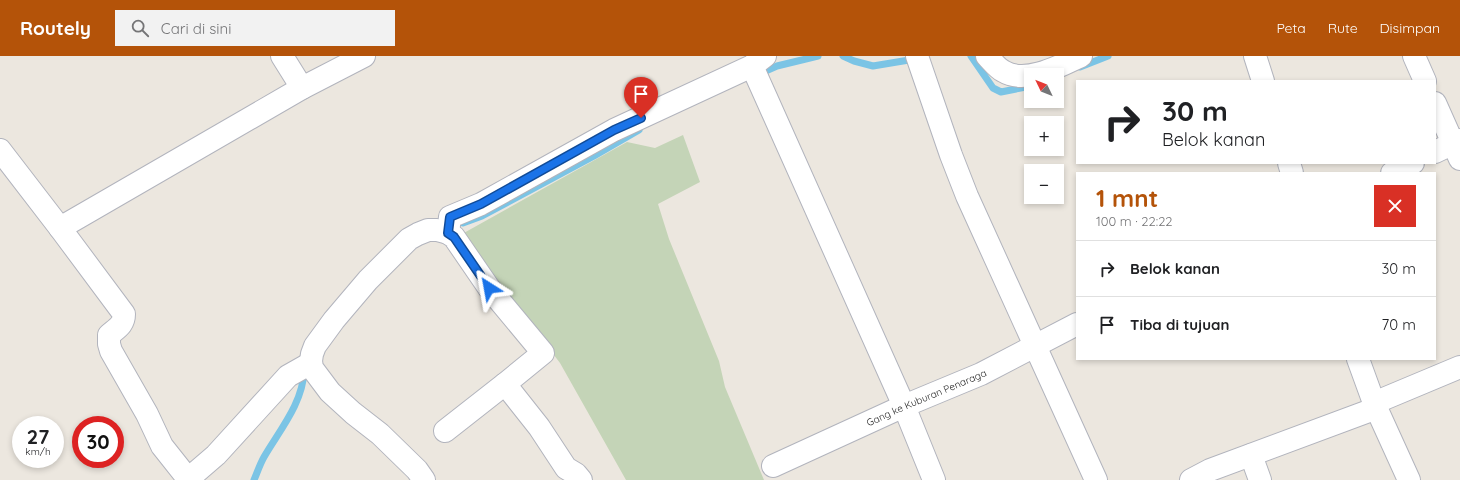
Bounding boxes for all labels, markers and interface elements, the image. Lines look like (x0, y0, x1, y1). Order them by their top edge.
search box (115, 10, 395, 46)
text: Routely (20, 16, 91, 40)
icon: search (129, 17, 151, 39)
text: Cari di sini (161, 19, 231, 38)
text: Peta (1276, 19, 1306, 37)
text: Rute (1328, 19, 1358, 37)
text: Disimpan (1380, 19, 1440, 37)
north arrow (1024, 68, 1064, 108)
map controls (1024, 68, 1064, 204)
pin (624, 77, 658, 118)
icon: arrive (630, 83, 652, 105)
text: 30 m (1162, 93, 1228, 128)
icon: right (1096, 96, 1148, 148)
button: + (1024, 116, 1064, 156)
text: Belok kanan (1162, 128, 1265, 151)
button: − (1024, 164, 1064, 204)
text: 1 mnt (1096, 183, 1158, 213)
button: close (1374, 185, 1416, 227)
text: 100 m · 22:22 (1096, 213, 1173, 229)
icon: right (1096, 258, 1118, 280)
text: Belok kanan (1130, 259, 1220, 278)
text: 30 m (1381, 259, 1416, 278)
position arrow (468, 267, 510, 309)
icon: arrive (1096, 314, 1118, 336)
text: Tiba di tujuan (1130, 315, 1229, 334)
text: 70 m (1382, 315, 1416, 334)
street label: Gang ke Kuburan Penaraga (864, 366, 989, 429)
speed limit sign: 30 (72, 416, 124, 468)
text: 27 (27, 424, 49, 449)
text: km/h (25, 445, 51, 458)

